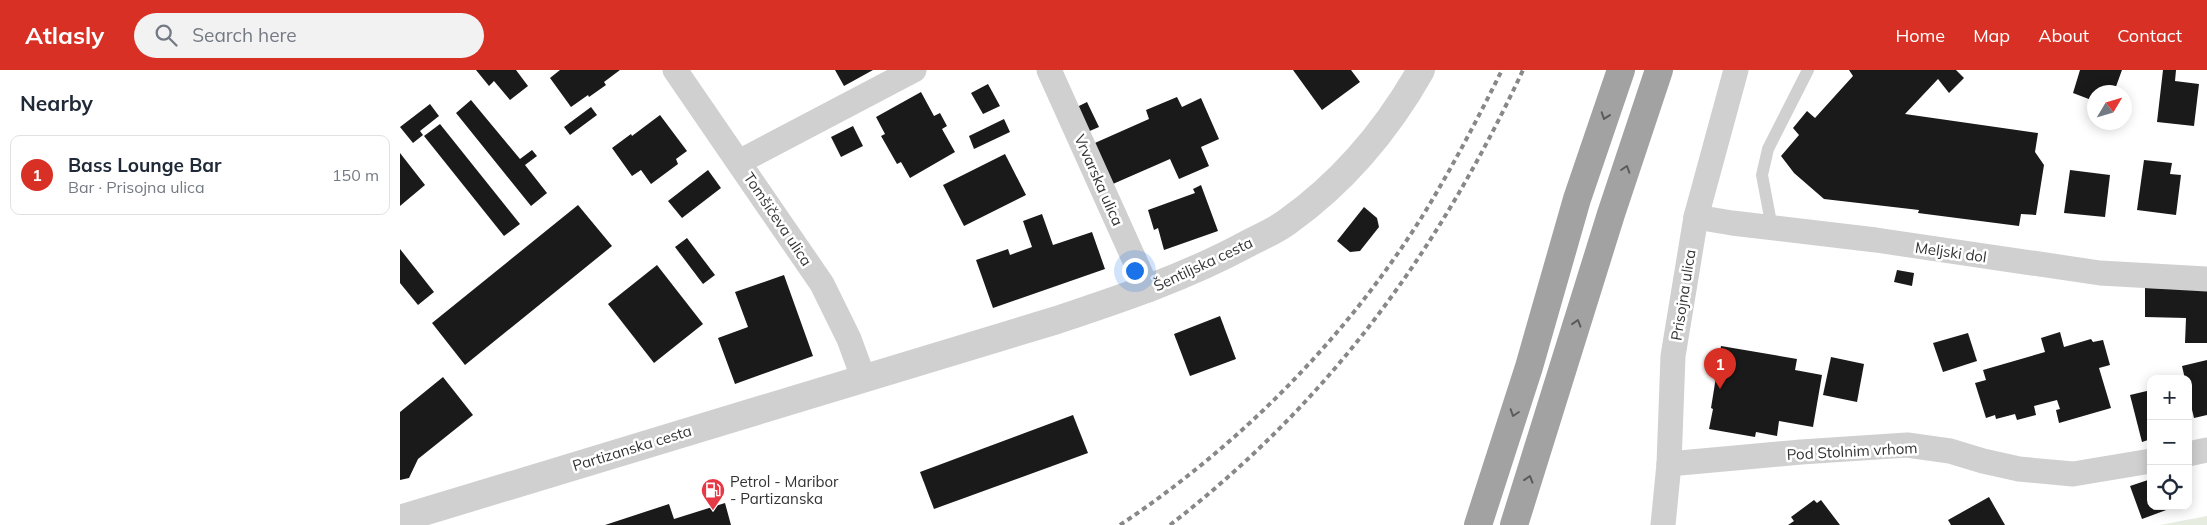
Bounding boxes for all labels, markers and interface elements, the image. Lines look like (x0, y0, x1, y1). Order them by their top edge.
search box (134, 13, 484, 58)
text: Atlasly (25, 20, 104, 50)
icon: search (152, 21, 180, 49)
text: Search here (192, 23, 297, 47)
text: Home (1895, 24, 1945, 47)
text: Map (1973, 24, 2010, 47)
text: About (2038, 24, 2089, 47)
text: Contact (2117, 24, 2182, 47)
north arrow (2087, 85, 2132, 130)
text: Nearby (20, 90, 93, 116)
one-way arrow (1601, 111, 1611, 120)
street label: Vrvarska ulica (1070, 131, 1128, 229)
text: Bass Lounge Bar (68, 153, 222, 177)
text: 1 (32, 165, 42, 185)
text: 150 m (332, 165, 379, 185)
one-way arrow (1620, 165, 1630, 173)
street label: Tomšičeva ulica (740, 169, 816, 269)
text: Bar · Prisojna ulica (68, 177, 205, 197)
street label: Šentiljska cesta (1150, 233, 1256, 295)
street label: Meljski dol (1914, 238, 1988, 266)
street label: Prisojna ulica (1666, 248, 1700, 342)
your location (1122, 258, 1148, 284)
one-way arrow (1571, 320, 1581, 328)
pin: 1 (1704, 348, 1736, 389)
map controls (2147, 375, 2192, 510)
button: + (2147, 375, 2192, 420)
one-way arrow (1510, 409, 1520, 417)
button: − (2147, 420, 2192, 465)
street label: Partizanska cesta (570, 421, 694, 475)
street label: Pod Stolnim vrhom (1786, 438, 1918, 464)
button: locate (2147, 465, 2192, 510)
place label: Petrol - Maribor - Partizanska (730, 472, 839, 508)
one-way arrow (1523, 475, 1533, 483)
fuel station icon: Petrol - Maribor - Partizanska (700, 477, 726, 511)

